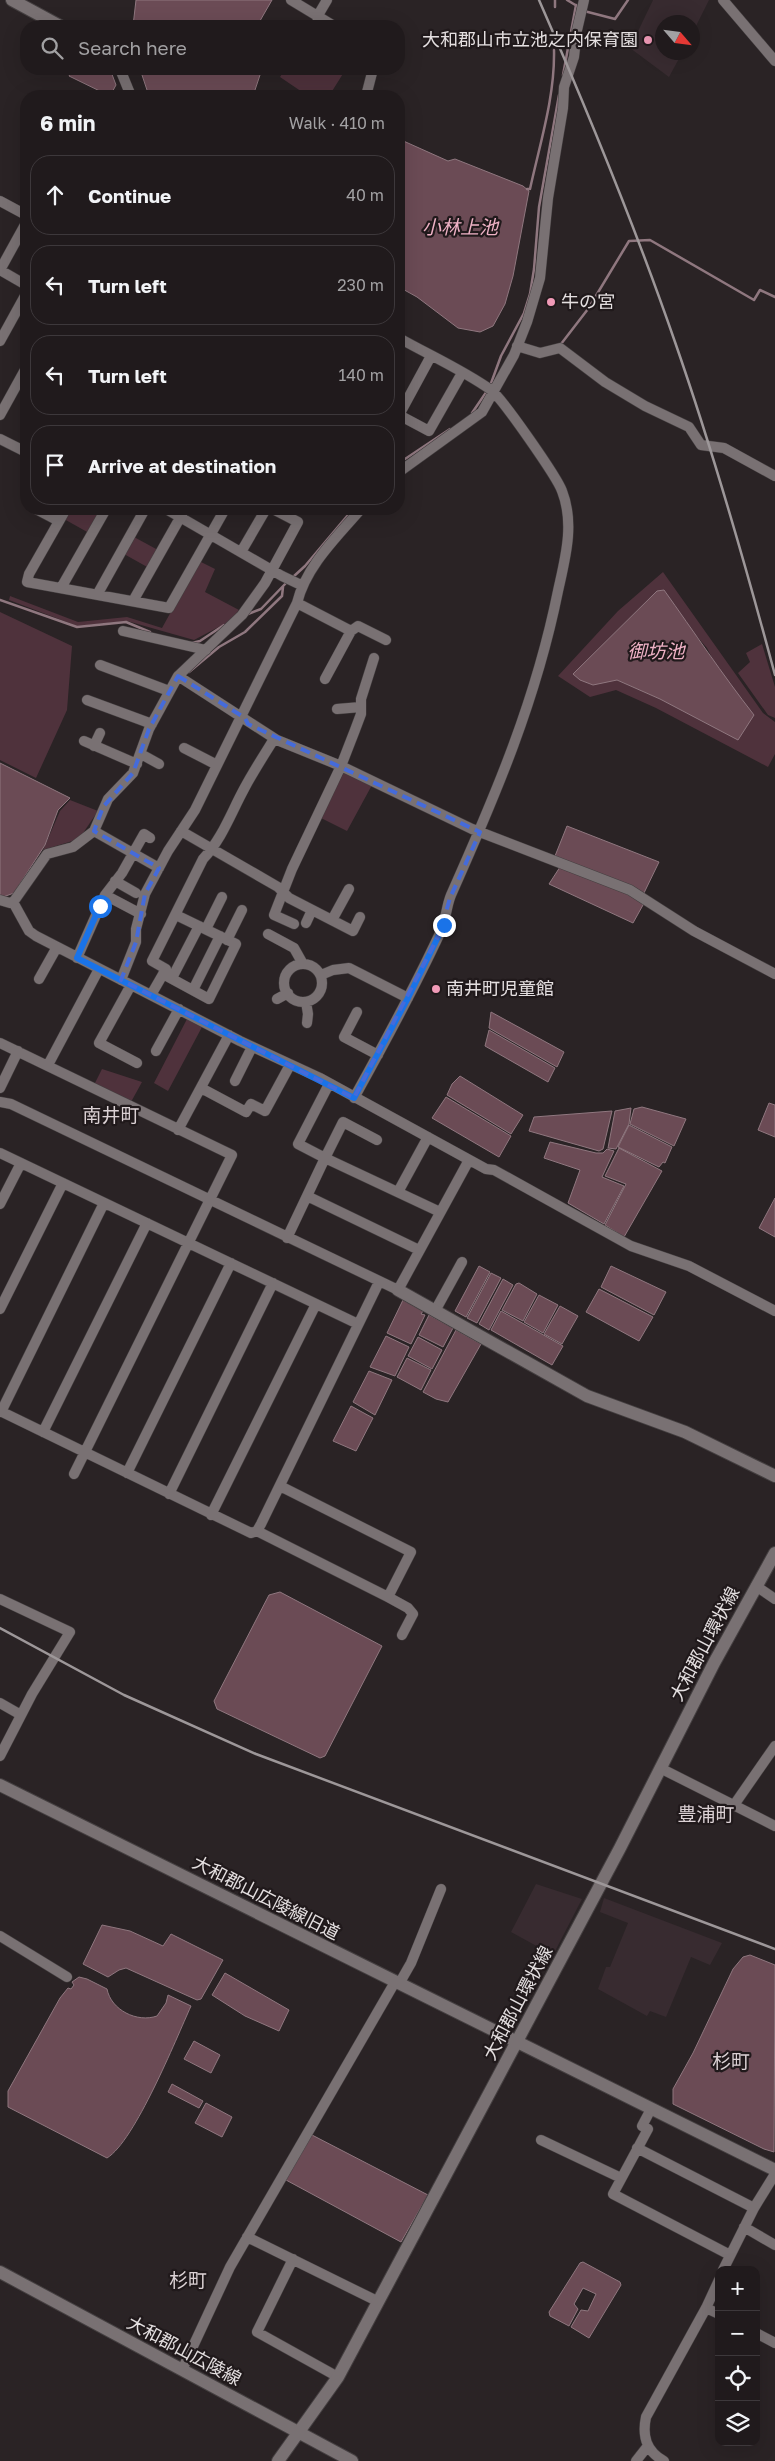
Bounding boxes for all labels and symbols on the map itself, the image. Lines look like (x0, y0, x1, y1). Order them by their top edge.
north arrow (655, 15, 700, 60)
place label: 大和郡山市立池之内保育園 (422, 28, 638, 50)
marker: 大和郡山市立池之内保育園 (642, 34, 654, 46)
water label: 小林上池 (422, 215, 500, 238)
place label: 牛の宮 (561, 290, 615, 312)
marker: 牛の宮 (545, 296, 557, 308)
water label: 御坊池 (627, 639, 686, 662)
route start (89, 895, 112, 918)
route end (433, 914, 456, 937)
place label: 南井町児童館 (446, 977, 554, 999)
marker: 南井町児童館 (430, 983, 442, 995)
district label: 南井町 (82, 1103, 140, 1126)
street label: 大和郡山環状線 (665, 1583, 743, 1704)
district label: 豊浦町 (677, 1802, 735, 1825)
street label: 大和郡山広陵線旧道 (189, 1851, 344, 1944)
street label: 大和郡山環状線 (478, 1942, 556, 2063)
district label: 杉町 (712, 2049, 750, 2072)
district label: 杉町 (169, 2268, 207, 2291)
street label: 大和郡山広陵線 (124, 2311, 245, 2389)

